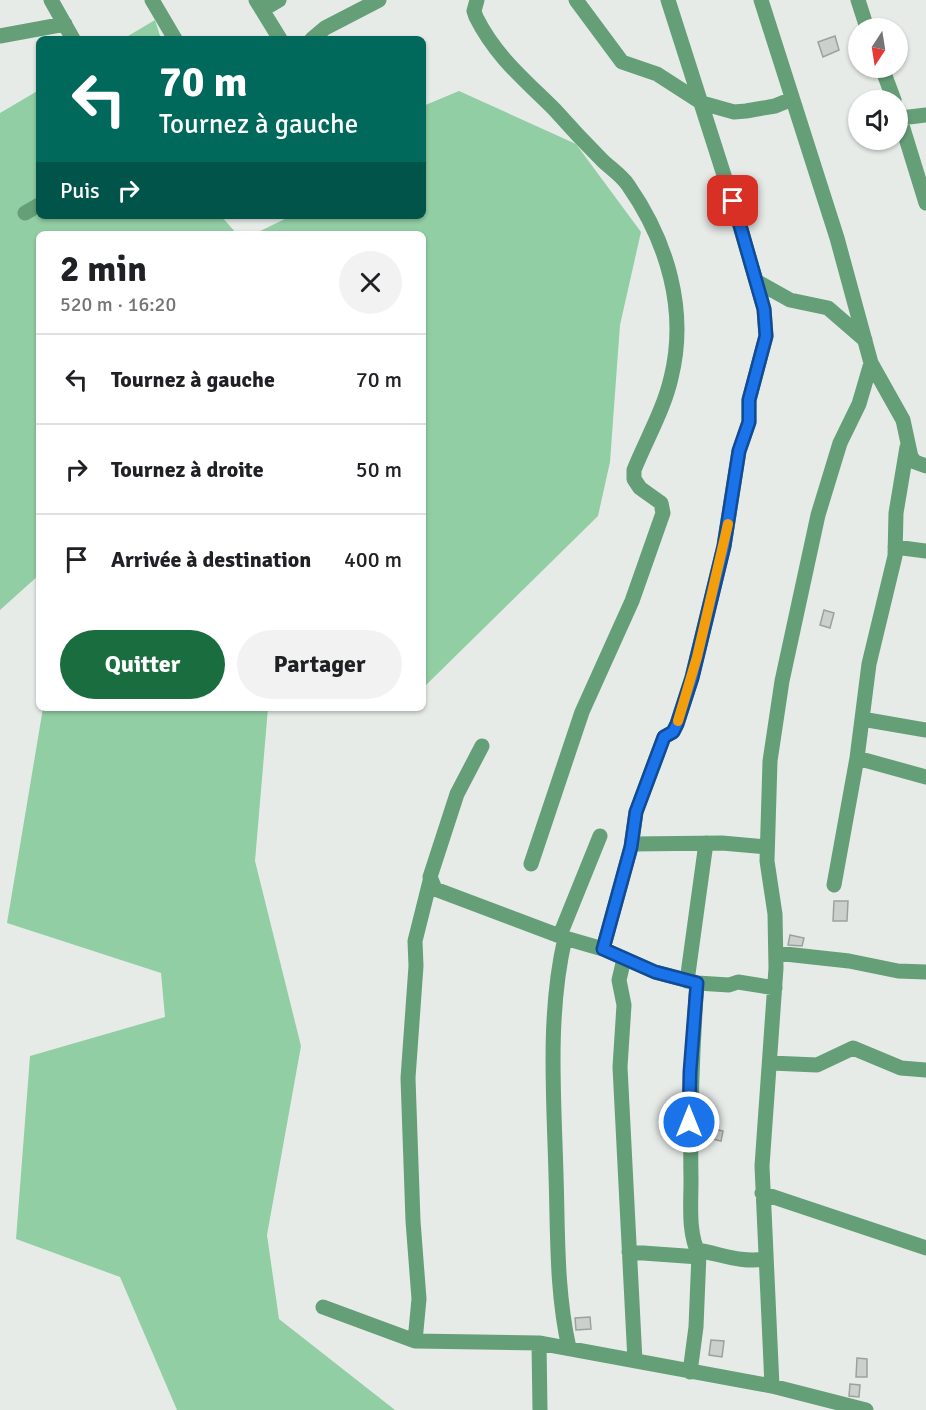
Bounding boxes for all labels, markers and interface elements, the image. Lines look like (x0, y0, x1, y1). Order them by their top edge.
north arrow (848, 18, 908, 78)
map controls (848, 18, 908, 150)
text: 70 m (159, 57, 248, 108)
icon: left (60, 60, 138, 138)
button: sound (848, 90, 908, 150)
text: Tournez à gauche (159, 108, 358, 141)
icon: right (112, 174, 145, 207)
pin (707, 175, 758, 226)
text: Puis (60, 177, 100, 204)
icon: arrive (716, 184, 749, 217)
text: 2 min (60, 247, 147, 292)
button: close (339, 251, 402, 314)
text: 520 m · 16:20 (60, 292, 176, 317)
icon: left (60, 363, 93, 396)
text: Tournez à gauche (111, 366, 275, 393)
text: 70 m (356, 366, 402, 393)
icon: right (60, 453, 93, 486)
text: Tournez à droite (111, 456, 264, 483)
text: 50 m (356, 456, 402, 483)
icon: arrive (60, 543, 93, 576)
text: Arrivée à destination (111, 546, 311, 573)
text: 400 m (344, 546, 402, 573)
button: Quitter (60, 630, 225, 699)
button: Partager (237, 630, 402, 699)
position arrow (657, 1090, 721, 1154)

